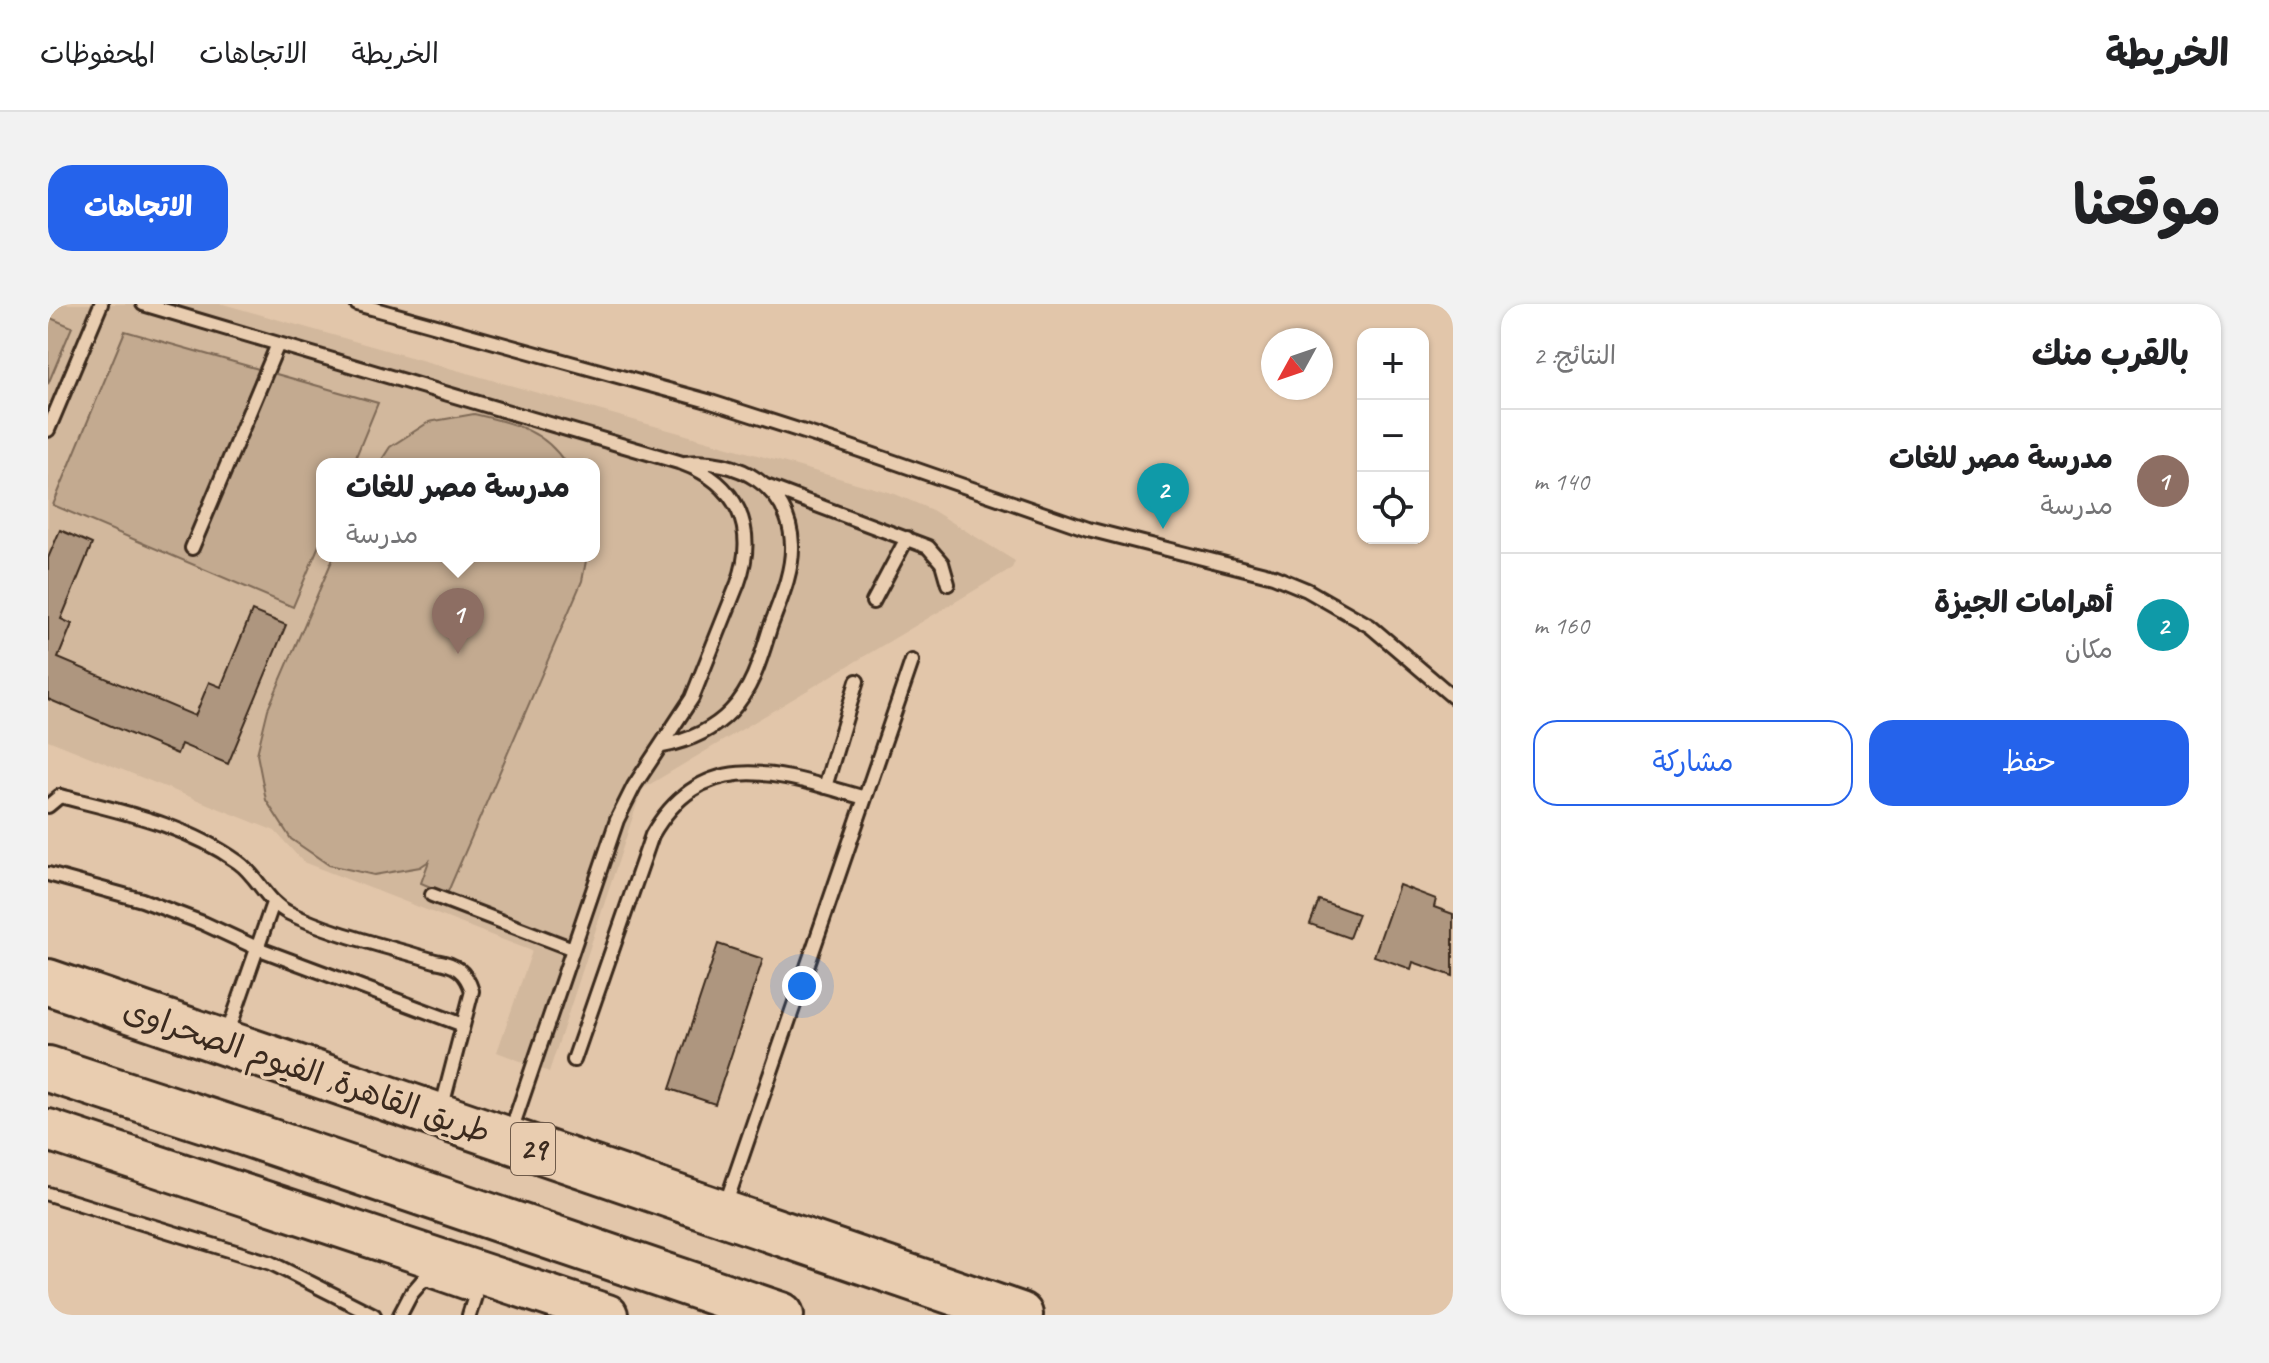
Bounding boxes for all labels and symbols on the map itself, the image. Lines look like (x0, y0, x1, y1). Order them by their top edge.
north arrow (1261, 328, 1333, 400)
pin: 2 (1137, 463, 1189, 529)
pin: 1 (432, 588, 484, 654)
your location (782, 966, 822, 1006)
street label: طريق القاهرة, الفيوم الصحراوى (117, 989, 496, 1157)
road number: 29 (511, 1123, 555, 1175)

